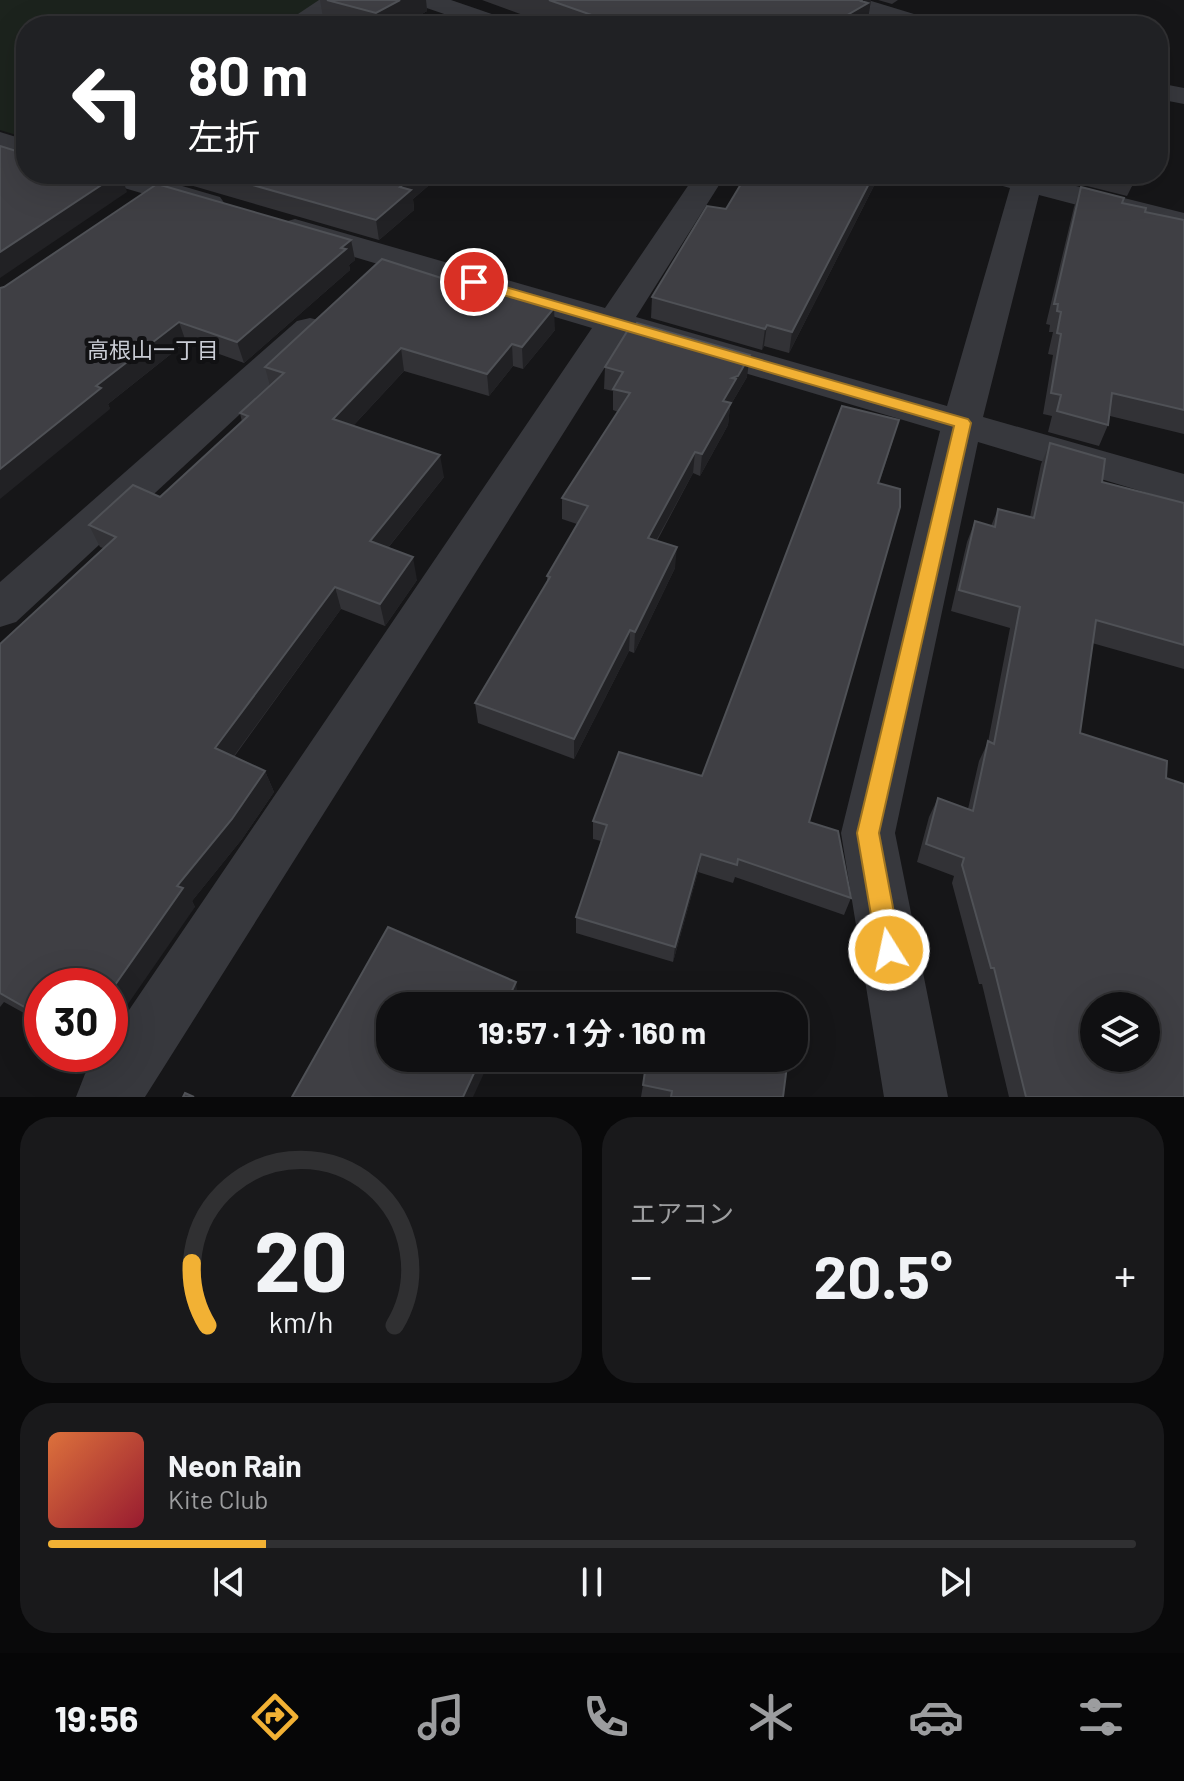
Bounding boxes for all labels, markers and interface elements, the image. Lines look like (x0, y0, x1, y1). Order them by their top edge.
text: 80 m (188, 40, 308, 107)
icon: left (56, 48, 160, 152)
text: 左折 (188, 114, 260, 157)
pin (440, 248, 508, 316)
icon: arrive (452, 260, 496, 304)
district label: 高根山一丁目 (87, 336, 219, 362)
position arrow (847, 908, 931, 992)
speed limit sign: 30 (24, 968, 128, 1072)
map controls (1080, 992, 1160, 1072)
button: layers (1080, 992, 1160, 1072)
text: 19:57 · 1 分 · 160 m (478, 1014, 706, 1050)
text: エアコン (630, 1197, 734, 1228)
text: 20 (254, 1209, 348, 1309)
text: 20.5° (814, 1239, 952, 1311)
text: − (630, 1248, 652, 1301)
text: + (1114, 1248, 1136, 1301)
text: km/h (269, 1304, 333, 1339)
text: Neon Rain (168, 1447, 302, 1483)
text: Kite Club (168, 1483, 269, 1514)
icon: previous (207, 1560, 251, 1604)
icon: pause (570, 1560, 614, 1604)
icon: next (933, 1560, 977, 1604)
icon: directions (247, 1689, 303, 1745)
icon: music (413, 1689, 469, 1745)
icon: phone (578, 1689, 634, 1745)
icon: climate (743, 1689, 799, 1745)
icon: car (908, 1689, 964, 1745)
icon: filters (1073, 1689, 1129, 1745)
text: 19:56 (55, 1696, 138, 1739)

